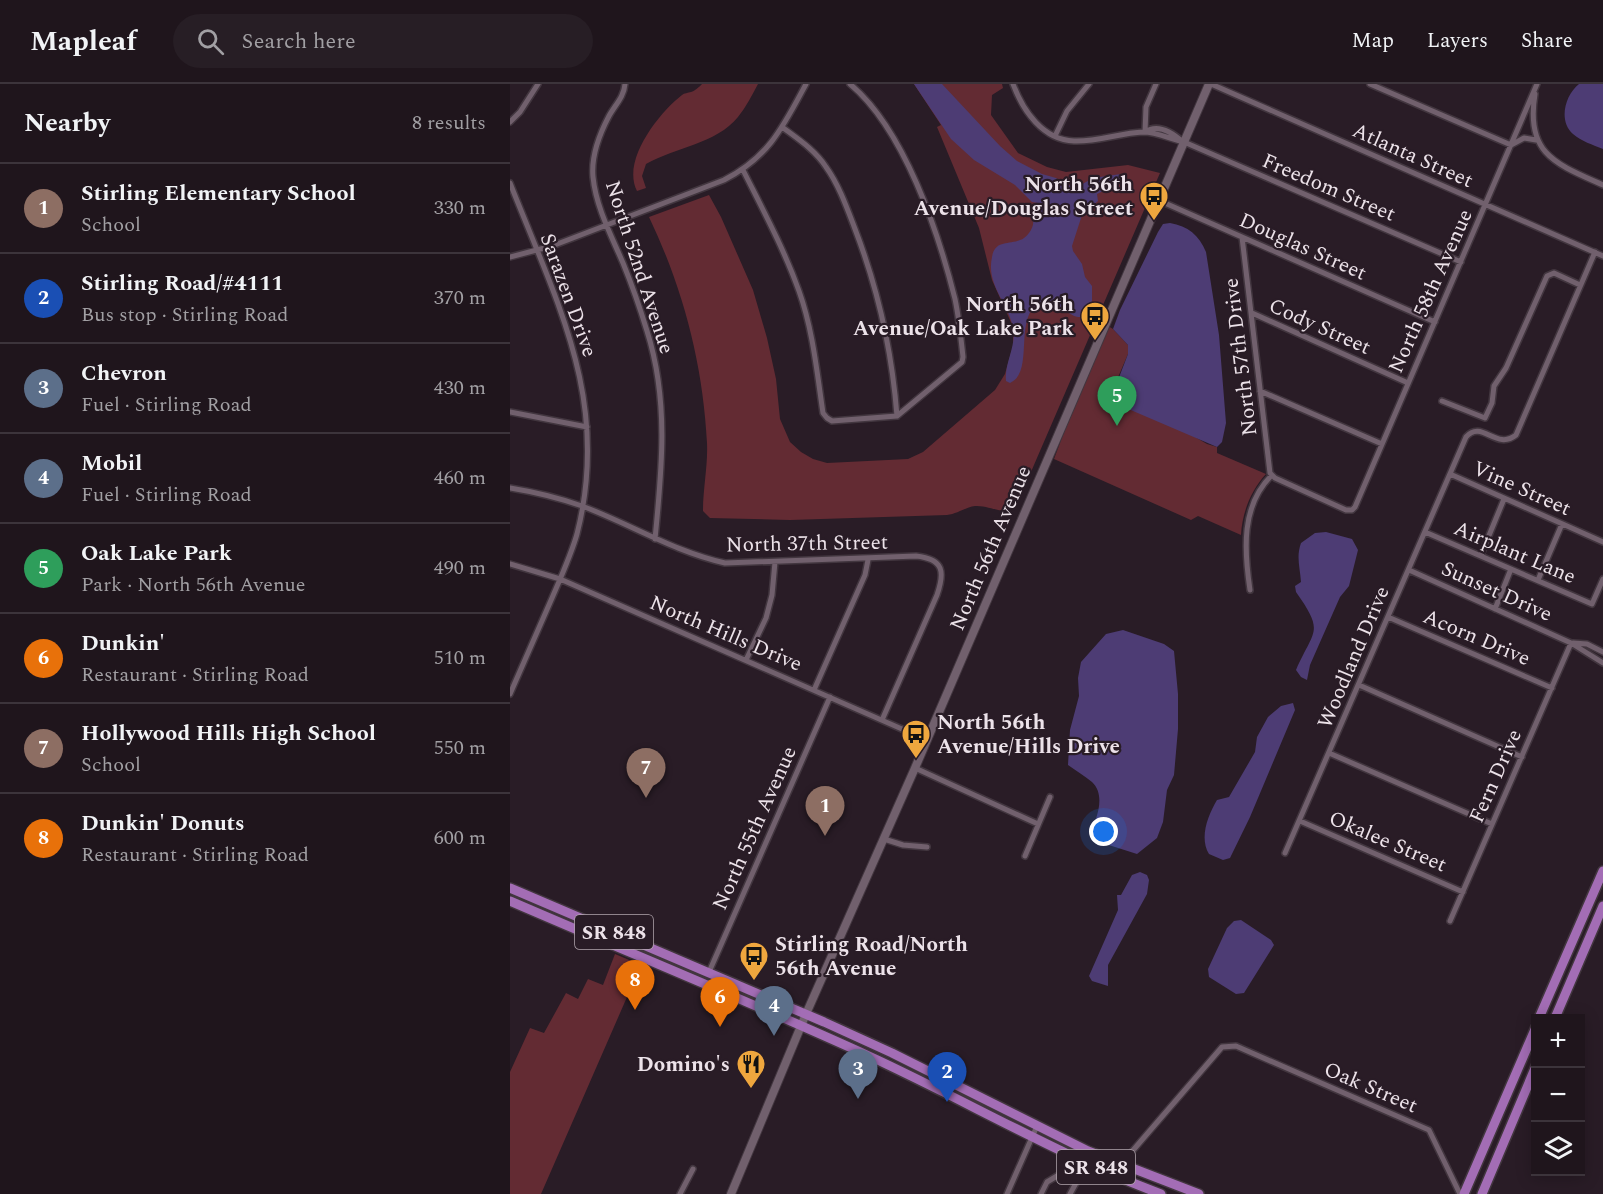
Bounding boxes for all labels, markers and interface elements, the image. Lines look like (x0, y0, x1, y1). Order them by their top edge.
search box (173, 14, 593, 68)
text: Mapleaf (30, 20, 137, 63)
icon: search (194, 25, 227, 58)
text: Search here (242, 25, 356, 58)
text: Map (1352, 25, 1394, 57)
text: Layers (1427, 25, 1488, 57)
text: Share (1521, 25, 1573, 57)
text: Nearby (24, 103, 110, 143)
text: 8 results (412, 108, 486, 138)
street label: Atlanta Street (1347, 115, 1478, 197)
street label: Freedom Street (1257, 145, 1400, 230)
place label: North 56th Avenue/Douglas Street (914, 169, 1133, 225)
street label: North 52nd Avenue (596, 176, 682, 358)
text: Stirling Elementary School (81, 177, 356, 210)
bus stop icon: North 56th Avenue/Douglas Street (1138, 180, 1170, 222)
text: 1 (38, 193, 49, 223)
text: 330 m (434, 193, 486, 223)
street label: North 58th Avenue (1380, 204, 1481, 379)
street label: Douglas Street (1234, 205, 1371, 289)
text: School (81, 210, 141, 240)
street label: Sarazen Drive (531, 229, 605, 362)
text: Stirling Road/#4111 (81, 267, 284, 300)
street label: North 57th Drive (1215, 276, 1267, 438)
text: 2 (38, 283, 49, 313)
text: 370 m (434, 283, 486, 313)
place label: North 56th Avenue/Oak Lake Park (853, 289, 1074, 345)
street label: Cody Street (1263, 290, 1376, 364)
text: Bus stop · Stirling Road (81, 300, 288, 330)
bus stop icon: North 56th Avenue/Oak Lake Park (1079, 300, 1111, 342)
text: Chevron (81, 357, 167, 390)
text: 3 (38, 373, 49, 403)
text: 430 m (434, 373, 486, 403)
pin: 5 (1098, 376, 1136, 426)
text: Fuel · Stirling Road (81, 390, 252, 420)
text: Mobil (81, 447, 142, 480)
street label: Vine Street (1467, 453, 1576, 525)
street label: North 56th Avenue (942, 461, 1040, 636)
text: 4 (38, 463, 49, 493)
text: 460 m (434, 463, 486, 493)
text: Fuel · Stirling Road (81, 480, 252, 510)
street label: Airplant Lane (1449, 513, 1581, 593)
street label: North 37th Street (726, 527, 888, 561)
text: Oak Lake Park (81, 537, 232, 570)
text: 5 (38, 553, 49, 583)
text: 490 m (434, 553, 486, 583)
street label: Sunset Drive (1436, 553, 1557, 631)
text: Park · North 56th Avenue (81, 570, 305, 600)
street label: Woodland Drive (1310, 581, 1398, 734)
street label: North Hills Drive (644, 587, 807, 681)
street label: Acorn Drive (1418, 601, 1535, 675)
text: Dunkin' (81, 627, 165, 660)
text: 6 (38, 643, 49, 673)
text: 510 m (434, 643, 486, 673)
text: Restaurant · Stirling Road (81, 660, 309, 690)
place label: North 56th Avenue/Hills Drive (937, 707, 1120, 763)
text: Hollywood Hills High School (81, 717, 376, 750)
bus stop icon: North 56th Avenue/Hills Drive (900, 718, 932, 760)
street label: Fern Drive (1461, 724, 1531, 828)
text: 7 (38, 733, 49, 763)
text: 550 m (434, 733, 486, 763)
street label: North 55th Avenue (704, 741, 805, 916)
pin: 7 (626, 748, 666, 798)
text: School (81, 750, 141, 780)
pin: 1 (806, 786, 844, 836)
street label: Okalee Street (1324, 803, 1452, 881)
text: Dunkin' Donuts (81, 807, 245, 840)
your location (1089, 817, 1118, 846)
text: 8 (38, 823, 49, 853)
text: 600 m (434, 823, 486, 853)
text: Restaurant · Stirling Road (81, 840, 309, 870)
road number: SR 848 (575, 915, 653, 949)
place label: Stirling Road/North 56th Avenue (775, 929, 968, 985)
bus stop icon: Stirling Road/North 56th Avenue (738, 940, 770, 982)
pin: 8 (616, 960, 654, 1010)
pin: 6 (700, 978, 740, 1027)
pin: 4 (754, 986, 794, 1036)
map controls (1531, 1014, 1585, 1176)
button: + (1531, 1014, 1585, 1068)
restaurant icon: Domino's (735, 1048, 767, 1090)
place label: Domino's (637, 1049, 730, 1081)
pin: 3 (838, 1050, 878, 1099)
pin: 2 (928, 1052, 966, 1102)
street label: Oak Street (1319, 1054, 1423, 1122)
button: − (1531, 1068, 1585, 1122)
button: layers (1531, 1122, 1585, 1176)
road number: SR 848 (1057, 1150, 1135, 1184)

